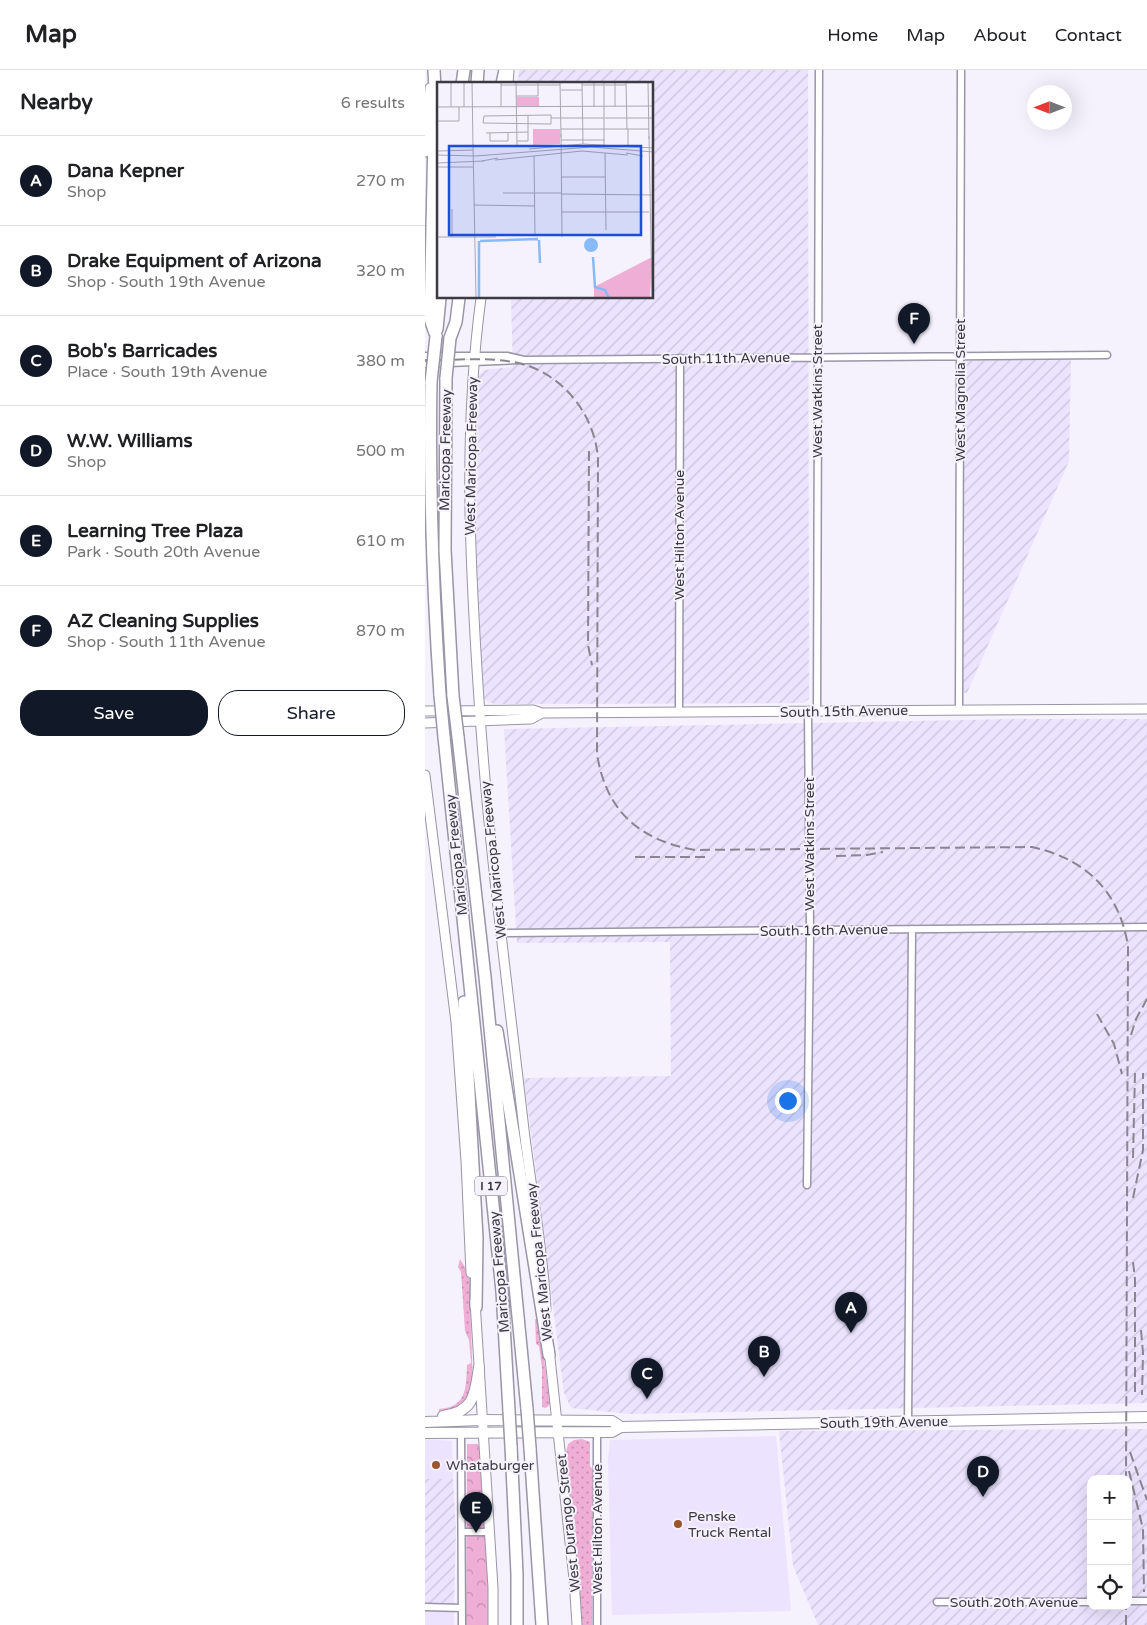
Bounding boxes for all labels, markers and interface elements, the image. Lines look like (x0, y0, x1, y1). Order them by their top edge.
text: Map (25, 20, 77, 49)
text: Home (827, 24, 878, 46)
text: Map (906, 24, 945, 46)
text: About (973, 24, 1027, 46)
text: Contact (1055, 24, 1122, 46)
inset map (437, 82, 654, 299)
north arrow (1027, 85, 1072, 130)
text: Nearby (20, 90, 93, 115)
text: 6 results (341, 93, 405, 113)
text: Dana Kepner (67, 160, 184, 182)
text: A (30, 171, 42, 191)
text: 270 m (356, 171, 405, 191)
text: Shop (67, 182, 106, 202)
text: Drake Equipment of Arizona (67, 250, 322, 272)
text: B (30, 261, 42, 281)
text: 320 m (356, 261, 405, 281)
text: Shop · South 19th Avenue (67, 272, 266, 292)
pin: F (898, 303, 930, 344)
street label: West Magnolia Street (952, 318, 969, 461)
street label: West Watkins Street (809, 323, 826, 458)
text: Bob's Barricades (67, 340, 217, 362)
street label: South 11th Avenue (662, 349, 790, 368)
text: C (30, 351, 42, 371)
text: 380 m (356, 351, 405, 371)
text: Place · South 19th Avenue (67, 362, 267, 382)
street label: West Maricopa Freeway (462, 376, 481, 536)
street label: Maricopa Freeway (436, 388, 455, 511)
text: W.W. Williams (67, 430, 193, 452)
text: D (30, 441, 42, 461)
text: 500 m (356, 441, 405, 461)
text: Shop (67, 452, 106, 472)
street label: West Hilton Avenue (671, 470, 688, 600)
text: Learning Tree Plaza (67, 520, 244, 542)
text: E (31, 531, 41, 551)
text: 610 m (356, 531, 405, 551)
text: Park · South 20th Avenue (67, 542, 260, 562)
text: AZ Cleaning Supplies (67, 610, 259, 632)
text: F (31, 621, 41, 641)
text: 870 m (356, 621, 405, 641)
text: Shop · South 11th Avenue (67, 632, 266, 652)
button: Save (20, 690, 208, 736)
button: Share (218, 690, 405, 736)
street label: South 15th Avenue (780, 702, 908, 721)
street label: West Watkins Street (801, 776, 818, 911)
street label: West Maricopa Freeway (477, 780, 510, 940)
street label: Maricopa Freeway (442, 793, 471, 916)
street label: South 16th Avenue (760, 921, 888, 940)
your location (775, 1088, 801, 1114)
road number: I 17 (475, 1176, 507, 1196)
street label: West Maricopa Freeway (523, 1182, 556, 1342)
street label: Maricopa Freeway (486, 1210, 513, 1333)
pin: A (835, 1292, 867, 1333)
pin: B (748, 1336, 780, 1377)
pin: C (631, 1358, 663, 1399)
street label: South 19th Avenue (820, 1413, 948, 1432)
street label: West Durango Street (553, 1452, 584, 1593)
pin: D (967, 1456, 999, 1497)
place label: Whataburger (446, 1457, 535, 1474)
marker: Whataburger (430, 1459, 442, 1471)
street label: West Hilton Avenue (589, 1464, 606, 1594)
map controls (1087, 1475, 1132, 1610)
button: + (1087, 1475, 1132, 1520)
pin: E (460, 1492, 492, 1533)
place label: Penske Truck Rental (688, 1508, 771, 1541)
marker: Penske Truck Rental (672, 1518, 684, 1530)
button: − (1087, 1520, 1132, 1565)
button: locate (1087, 1565, 1132, 1610)
street label: South 20th Avenue (950, 1594, 1078, 1611)

